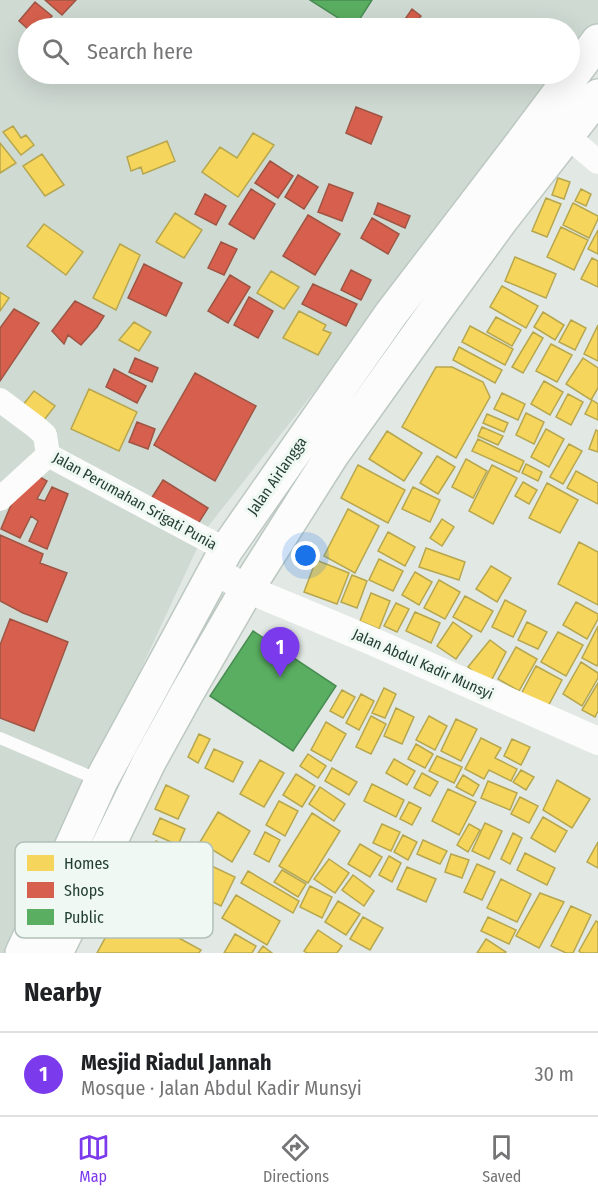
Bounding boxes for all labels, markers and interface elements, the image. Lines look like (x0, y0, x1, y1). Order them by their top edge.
search box (18, 18, 580, 84)
icon: search (39, 35, 72, 68)
text: Search here (87, 38, 193, 65)
street label: Jalan Airlangga (243, 433, 311, 519)
street label: Jalan Perumahan Srigati Punia (50, 448, 220, 554)
your location (291, 541, 320, 570)
street label: Jalan Abdul Kadir Munsyi (350, 625, 496, 703)
pin: 1 (260, 628, 300, 677)
legend (15, 842, 213, 938)
text: Homes (64, 854, 109, 873)
text: Shops (64, 881, 104, 900)
text: Public (64, 908, 104, 927)
text: Nearby (24, 977, 101, 1008)
text: Mesjid Riadul Jannah (81, 1049, 271, 1076)
text: 1 (39, 1062, 48, 1086)
text: 30 m (534, 1062, 574, 1086)
text: Mosque · Jalan Abdul Kadir Munsyi (81, 1076, 362, 1100)
tab: Map (77, 1131, 110, 1186)
tab: Directions (263, 1131, 329, 1186)
tab: Saved (482, 1131, 521, 1186)

